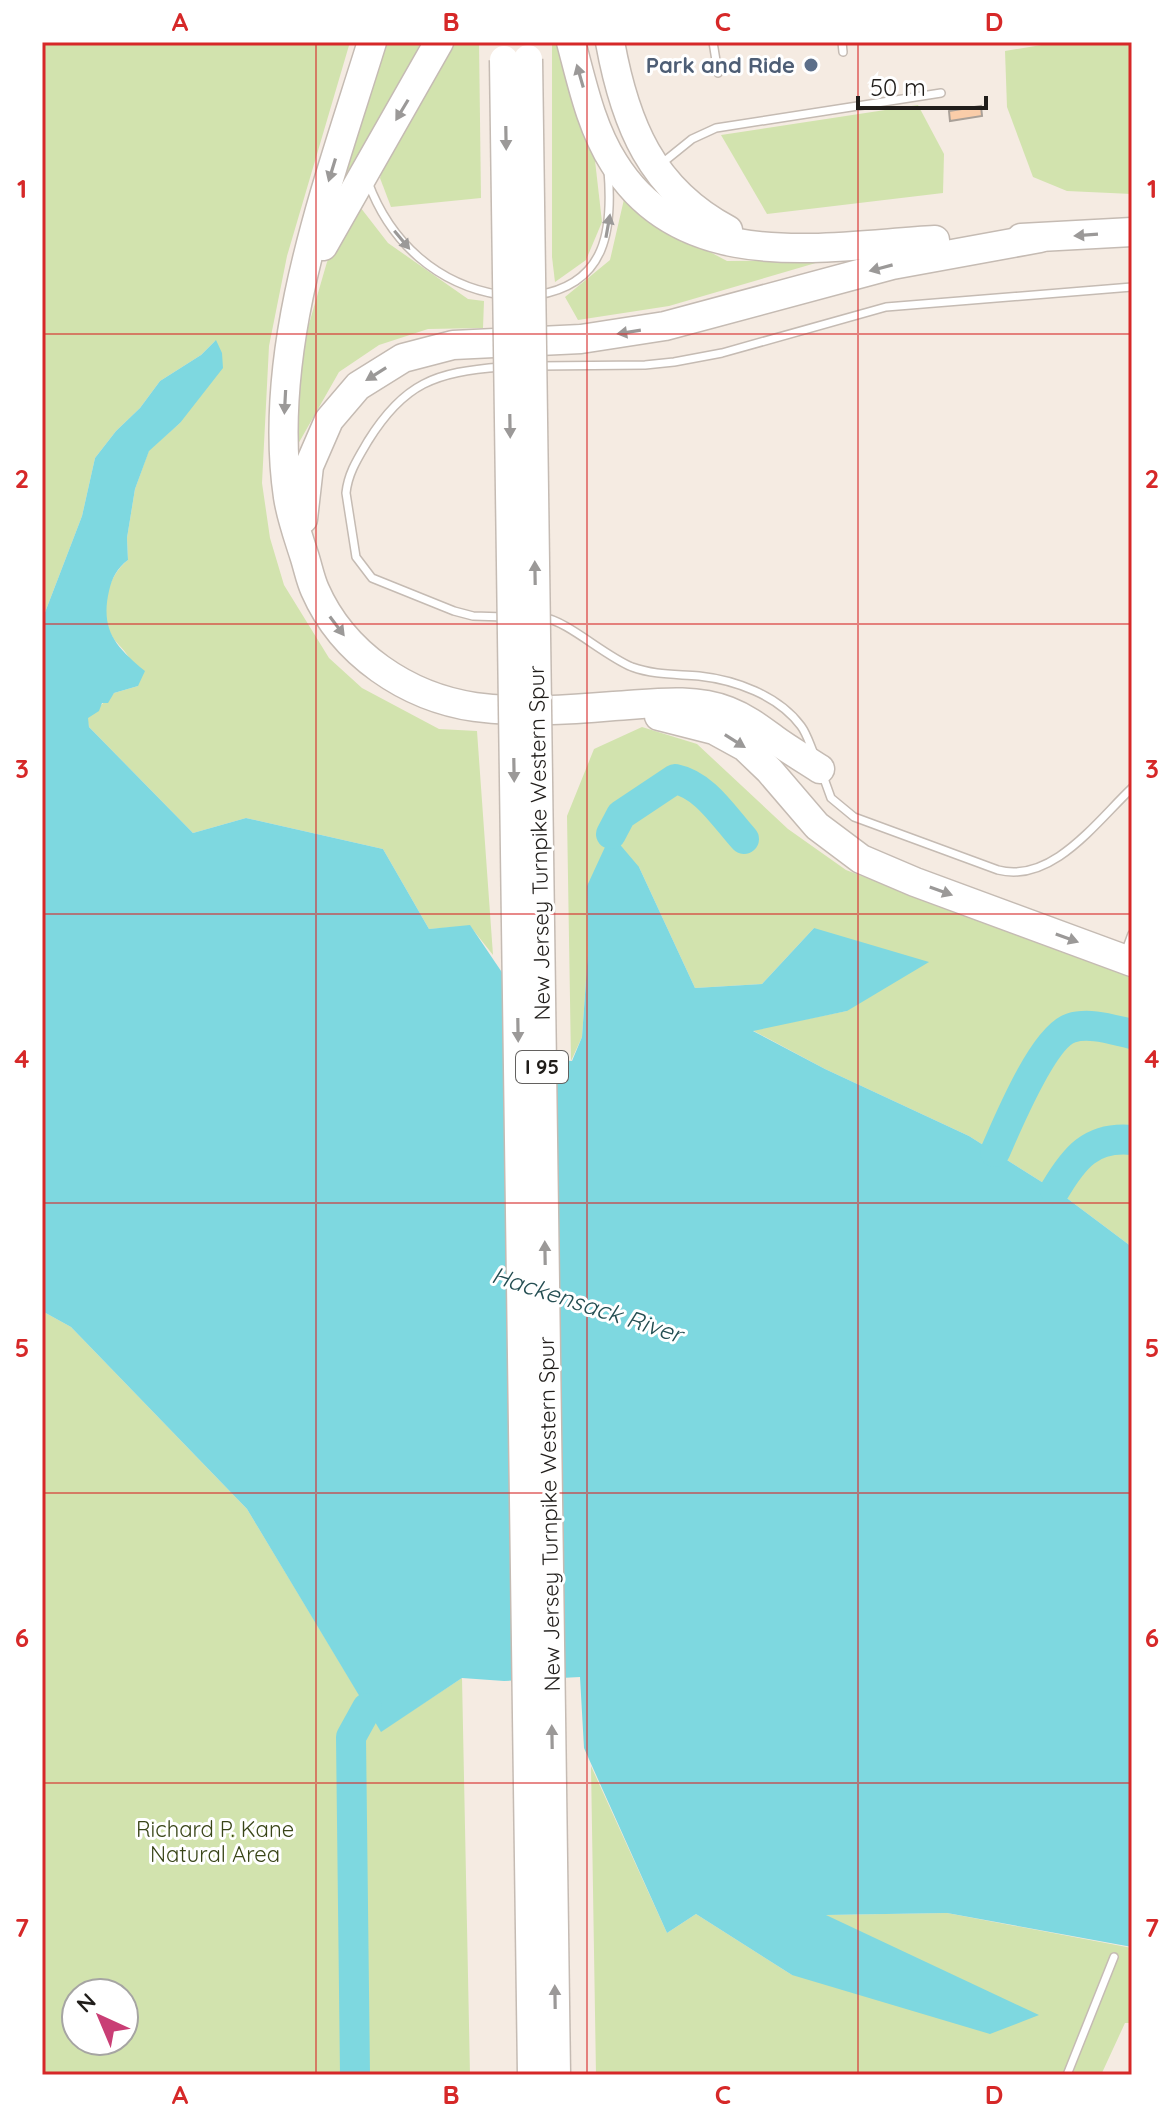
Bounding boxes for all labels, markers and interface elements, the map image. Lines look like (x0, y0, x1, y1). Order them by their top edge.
text: A (172, 5, 189, 38)
text: B (442, 5, 460, 38)
text: C (715, 5, 731, 38)
text: D (985, 5, 1003, 38)
place label: Park and Ride (646, 51, 795, 79)
marker: Park and Ride (802, 56, 820, 74)
scale bar (858, 60, 986, 110)
one-way arrow (573, 64, 586, 88)
text: 50 m (870, 72, 926, 102)
one-way arrow (395, 99, 409, 121)
one-way arrow (499, 126, 512, 151)
one-way arrow (326, 158, 338, 182)
text: 1 (17, 172, 27, 205)
text: 1 (1147, 172, 1157, 205)
one-way arrow (603, 213, 615, 238)
one-way arrow (1073, 229, 1098, 242)
one-way arrow (393, 230, 410, 250)
one-way arrow (868, 262, 893, 274)
one-way arrow (616, 326, 641, 339)
one-way arrow (365, 366, 387, 380)
one-way arrow (278, 390, 291, 415)
one-way arrow (503, 414, 516, 439)
text: 2 (15, 462, 29, 495)
text: 2 (1145, 462, 1159, 495)
one-way arrow (529, 560, 542, 585)
one-way arrow (329, 616, 345, 636)
street label: New Jersey Turnpike Western Spur (522, 665, 556, 1021)
one-way arrow (724, 734, 746, 748)
text: 3 (15, 752, 29, 785)
text: 3 (1145, 752, 1159, 785)
one-way arrow (508, 758, 520, 783)
one-way arrow (929, 886, 953, 898)
one-way arrow (1055, 932, 1079, 945)
one-way arrow (512, 1018, 524, 1043)
text: 4 (14, 1042, 30, 1075)
text: 4 (1144, 1042, 1160, 1075)
road number: I 95 (516, 1051, 568, 1083)
one-way arrow (539, 1240, 551, 1265)
water label: Hackensack River (488, 1259, 689, 1350)
text: 5 (15, 1331, 29, 1364)
text: 5 (1145, 1331, 1159, 1364)
street label: New Jersey Turnpike Western Spur (532, 1336, 566, 1692)
text: 6 (15, 1621, 29, 1654)
text: 6 (1145, 1621, 1159, 1654)
one-way arrow (546, 1724, 558, 1749)
park label: Richard P. Kane Natural Area (136, 1815, 294, 1868)
text: 7 (15, 1911, 29, 1944)
text: 7 (1145, 1911, 1159, 1944)
north arrow (60, 1977, 140, 2057)
one-way arrow (549, 1984, 562, 2009)
text: N (71, 1987, 102, 2018)
text: A (172, 2078, 189, 2111)
text: B (442, 2078, 460, 2111)
text: C (715, 2078, 731, 2111)
text: D (985, 2078, 1003, 2111)

